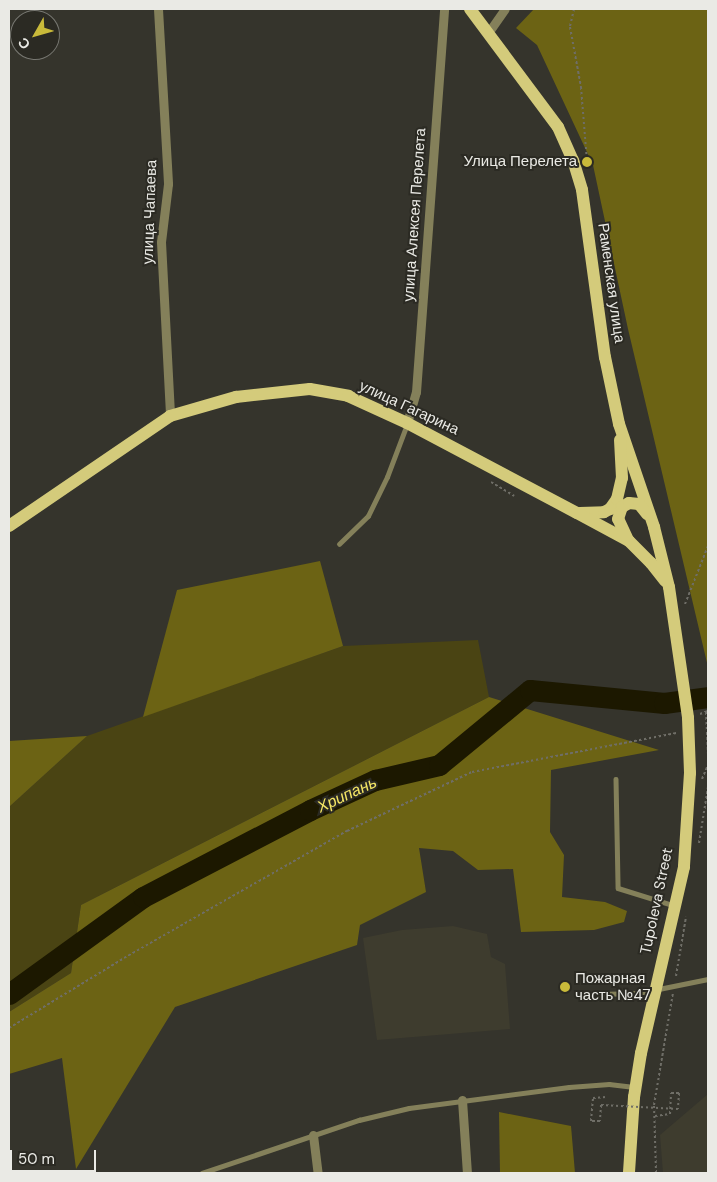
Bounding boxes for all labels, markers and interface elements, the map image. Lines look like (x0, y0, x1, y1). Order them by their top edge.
north arrow (10, 10, 60, 60)
text: С (14, 34, 34, 53)
street label: улица Алексея Перелета (400, 128, 430, 302)
place label: Улица Перелета (463, 153, 577, 171)
marker: Улица Перелета (581, 156, 593, 168)
street label: улица Чапаева (139, 159, 161, 265)
street label: Раменская улица (594, 222, 628, 344)
street label: улица Гагарина (356, 377, 462, 439)
water label: Хрипань (314, 773, 380, 817)
street label: Tupoleva Street (637, 846, 677, 956)
place label: Пожарная часть №47 (575, 969, 651, 1004)
marker: Пожарная часть №47 (559, 981, 571, 993)
scale bar (12, 1140, 99, 1172)
text: 50 m (18, 1149, 55, 1169)

